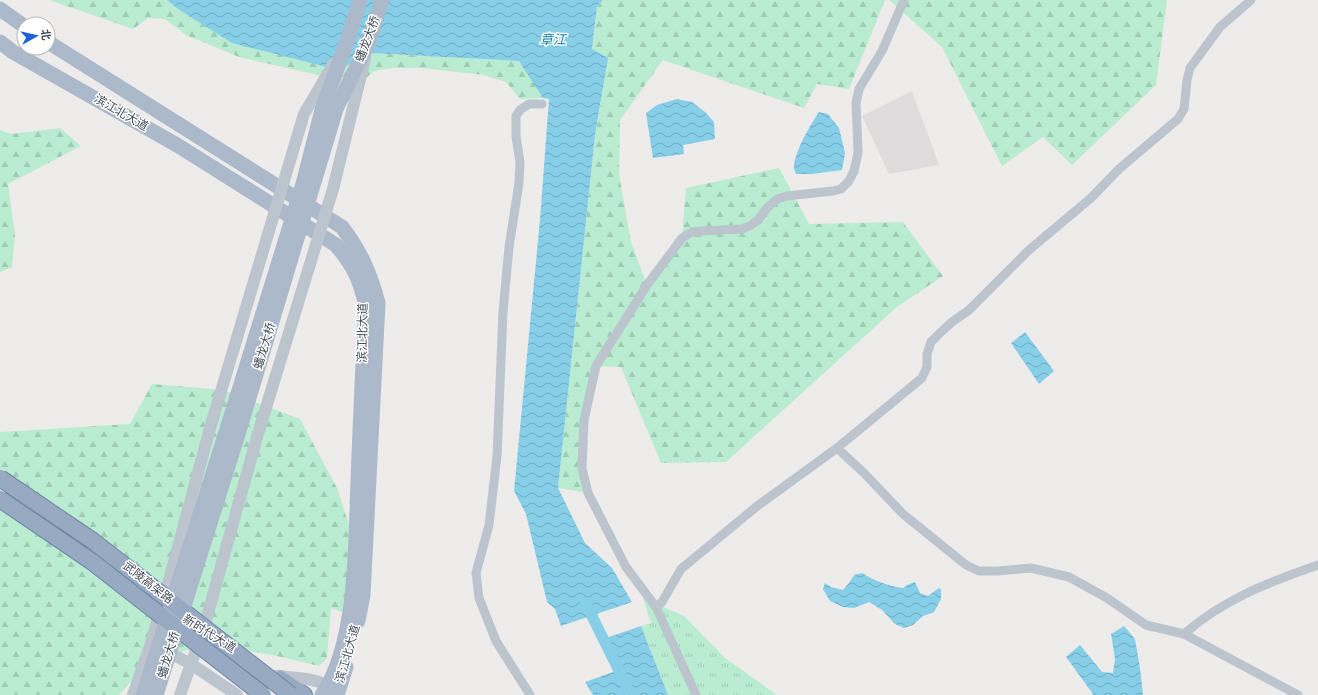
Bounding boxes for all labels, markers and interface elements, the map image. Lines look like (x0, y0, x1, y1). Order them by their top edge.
street label: 蟠龙大桥 (352, 14, 384, 64)
north arrow (16, 16, 56, 56)
text: 北 (38, 28, 53, 41)
water label: 章江 (540, 32, 568, 48)
street label: 滨江北大道 (91, 92, 151, 134)
street label: 滨江北大道 (355, 303, 371, 363)
street label: 蟠龙大桥 (251, 321, 279, 371)
street label: 武陵高架路 (120, 559, 176, 607)
street label: 新时代大道 (180, 612, 238, 656)
street label: 滨江北大道 (333, 623, 363, 685)
street label: 蟠龙大桥 (155, 630, 183, 680)

